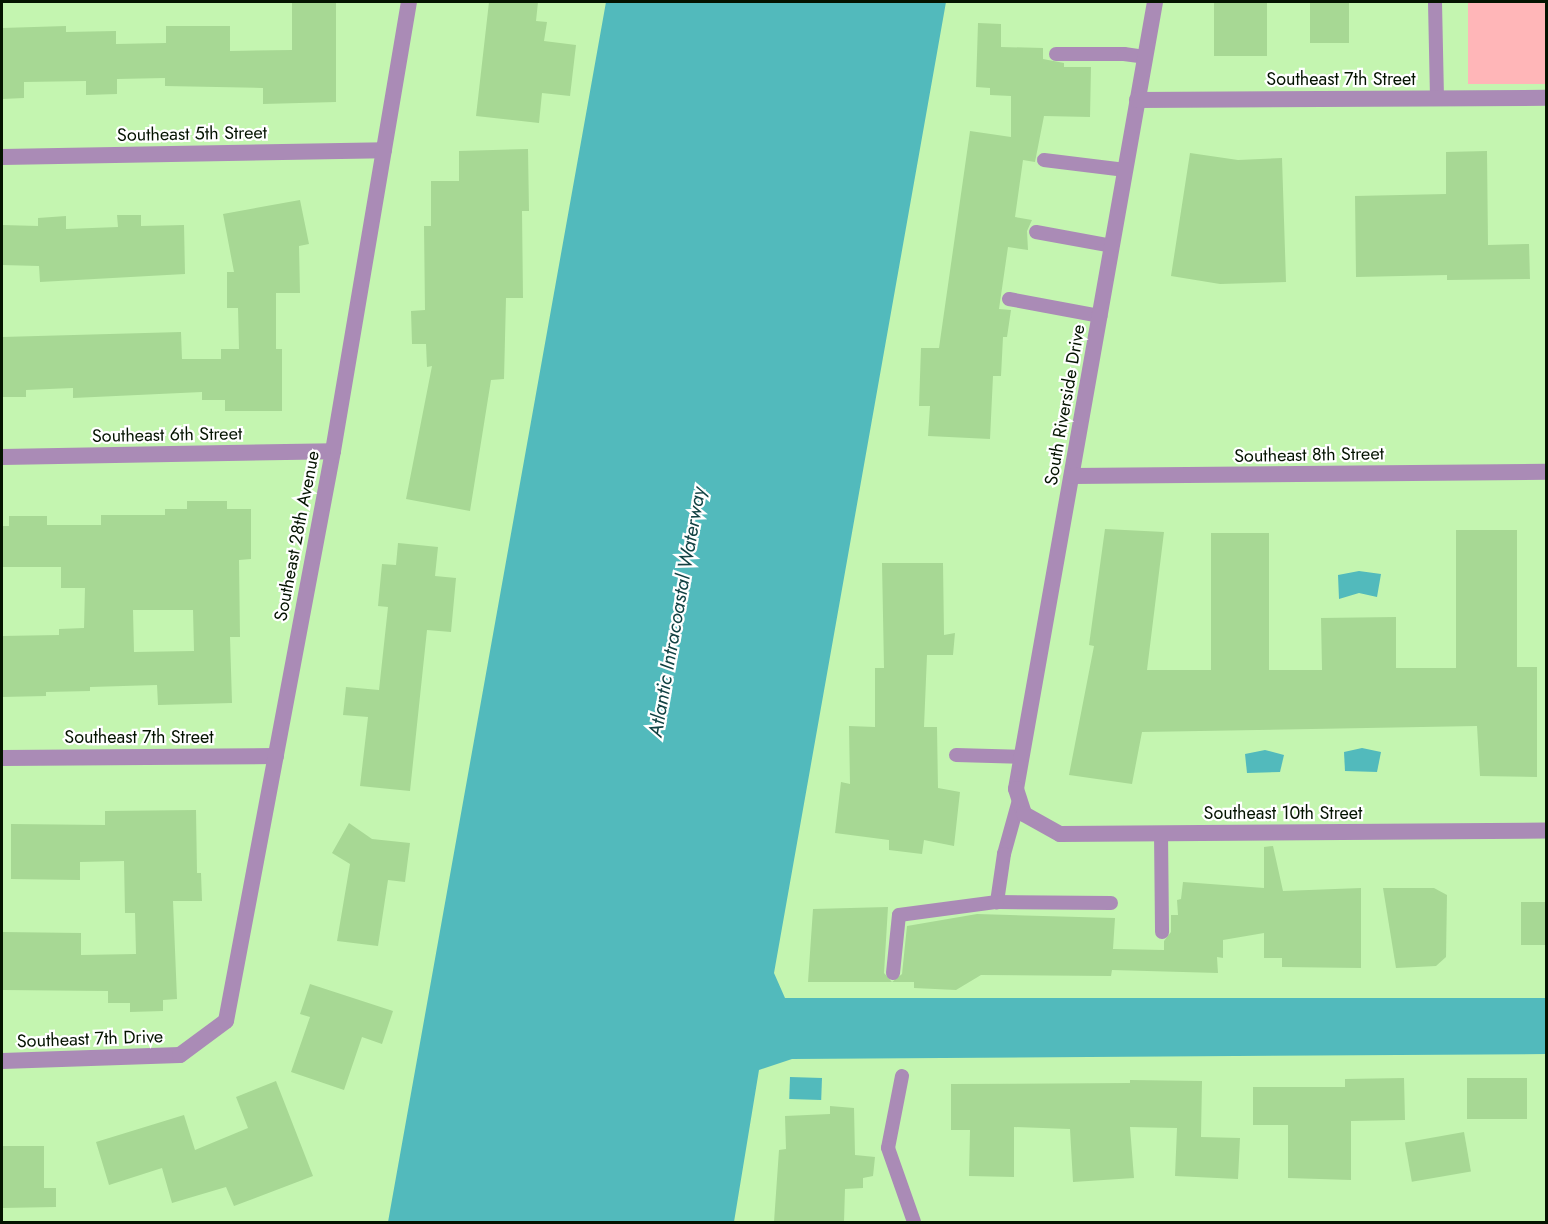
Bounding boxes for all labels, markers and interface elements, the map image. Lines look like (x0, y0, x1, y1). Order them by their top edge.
street label: Southeast 7th Street (1266, 68, 1416, 90)
street label: Southeast 5th Street (117, 122, 267, 146)
street label: South Riverside Drive (1040, 323, 1090, 487)
street label: Southeast 6th Street (92, 423, 242, 447)
street label: Southeast 8th Street (1234, 443, 1384, 467)
street label: Southeast 28th Avenue (270, 449, 324, 623)
water label: Atlantic Intracoastal Waterway (643, 485, 711, 739)
street label: Southeast 7th Street (64, 726, 214, 748)
street label: Southeast 10th Street (1204, 802, 1362, 824)
street label: Southeast 7th Drive (16, 1026, 164, 1052)

